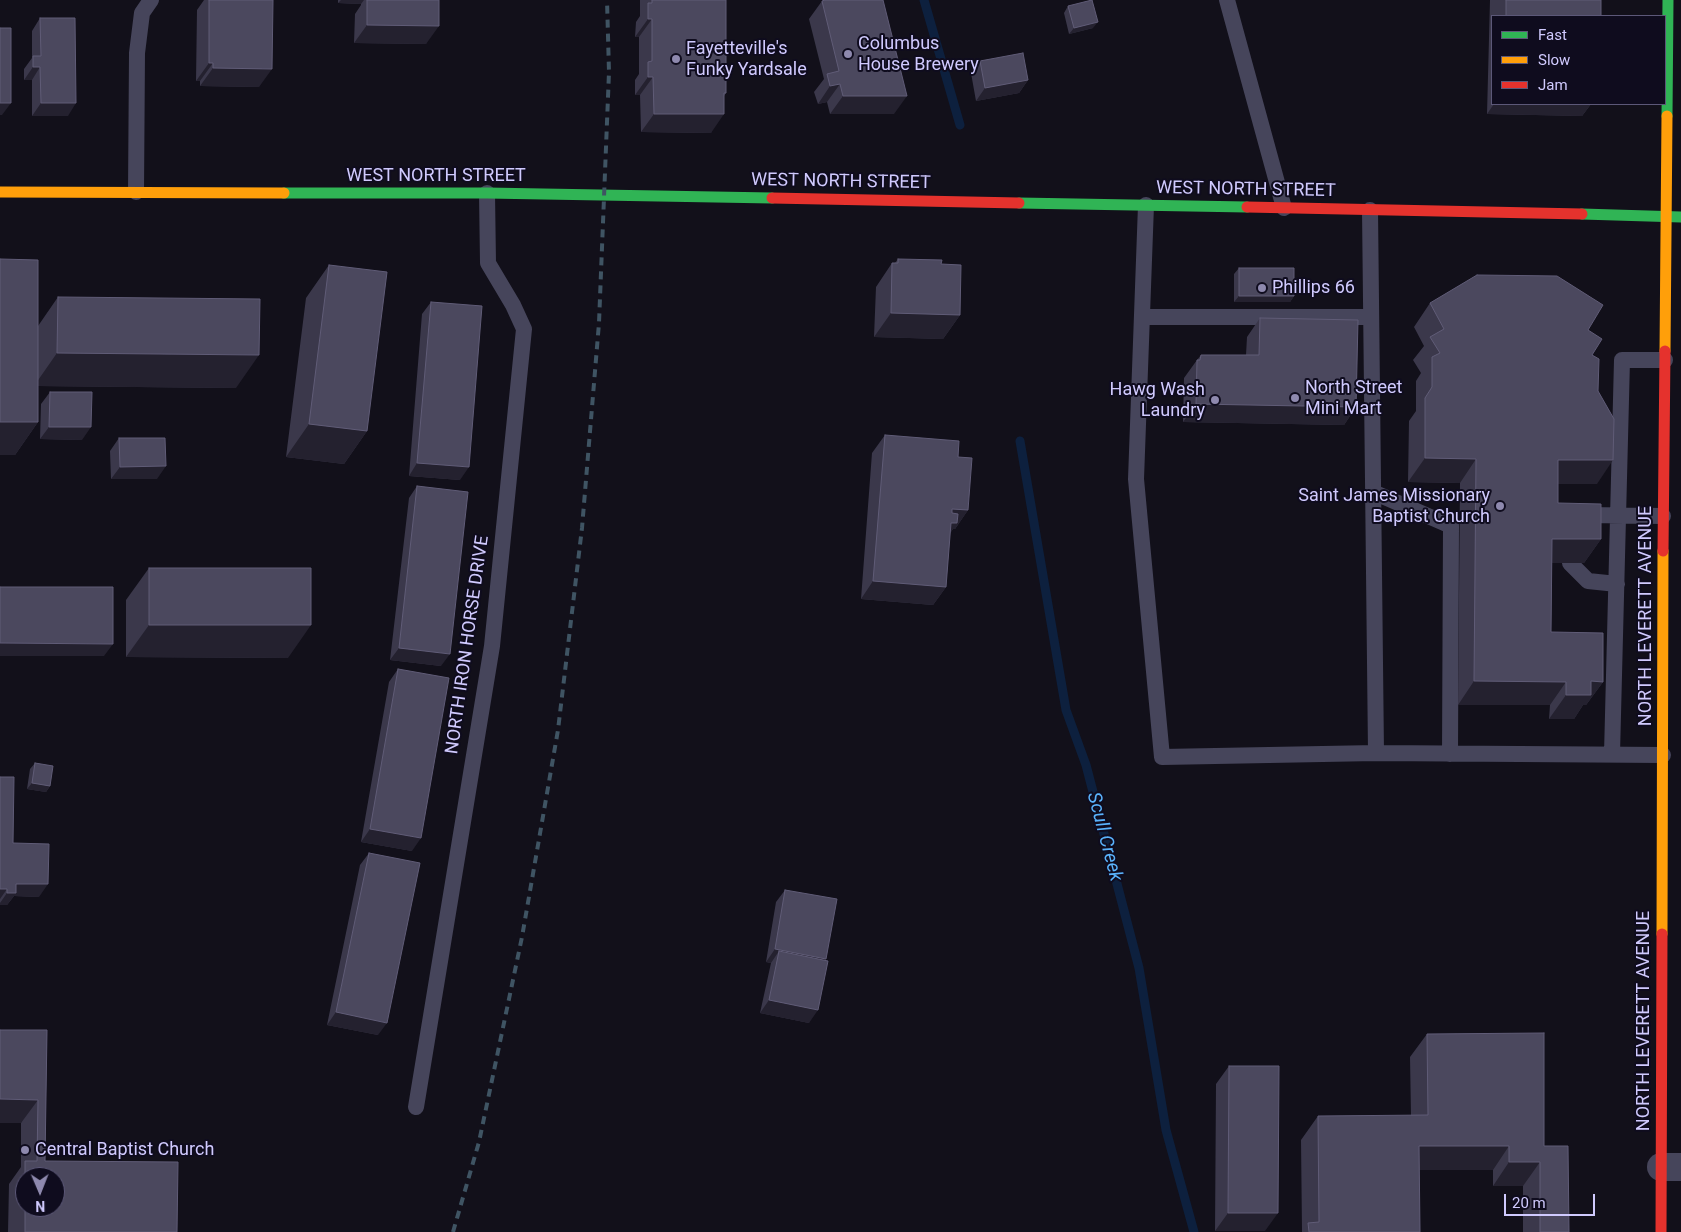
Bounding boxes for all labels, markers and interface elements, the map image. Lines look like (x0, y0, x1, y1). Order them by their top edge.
legend (1491, 15, 1666, 105)
text: Fast (1538, 26, 1567, 44)
place label: Columbus House Brewery (858, 33, 979, 76)
place label: Fayetteville's Funky Yardsale (686, 38, 807, 80)
marker: Columbus House Brewery (842, 48, 854, 60)
text: Slow (1538, 51, 1570, 69)
marker: Fayetteville's Funky Yardsale (670, 53, 682, 65)
text: Jam (1538, 76, 1568, 94)
street label: WEST NORTH STREET (346, 165, 526, 187)
street label: WEST NORTH STREET (751, 170, 931, 194)
street label: WEST NORTH STREET (1156, 178, 1336, 202)
place label: Phillips 66 (1272, 277, 1355, 299)
marker: Phillips 66 (1256, 282, 1268, 294)
place label: North Street Mini Mart (1305, 377, 1402, 419)
place label: Hawg Wash Laundry (1110, 379, 1205, 422)
marker: North Street Mini Mart (1289, 392, 1301, 404)
marker: Hawg Wash Laundry (1209, 394, 1221, 406)
place label: Saint James Missionary Baptist Church (1298, 485, 1490, 528)
marker: Saint James Missionary Baptist Church (1494, 500, 1506, 512)
street label: NORTH LEVERETT AVENUE (1635, 506, 1657, 726)
street label: NORTH IRON HORSE DRIVE (442, 534, 494, 756)
water label: Scull Creek (1081, 790, 1127, 884)
street label: NORTH LEVERETT AVENUE (1633, 911, 1655, 1131)
place label: Central Baptist Church (35, 1139, 214, 1161)
marker: Central Baptist Church (19, 1144, 31, 1156)
north arrow (15, 1167, 65, 1217)
scale bar (1506, 1184, 1597, 1216)
text: 20 m (1512, 1194, 1546, 1212)
text: N (35, 1198, 45, 1214)

